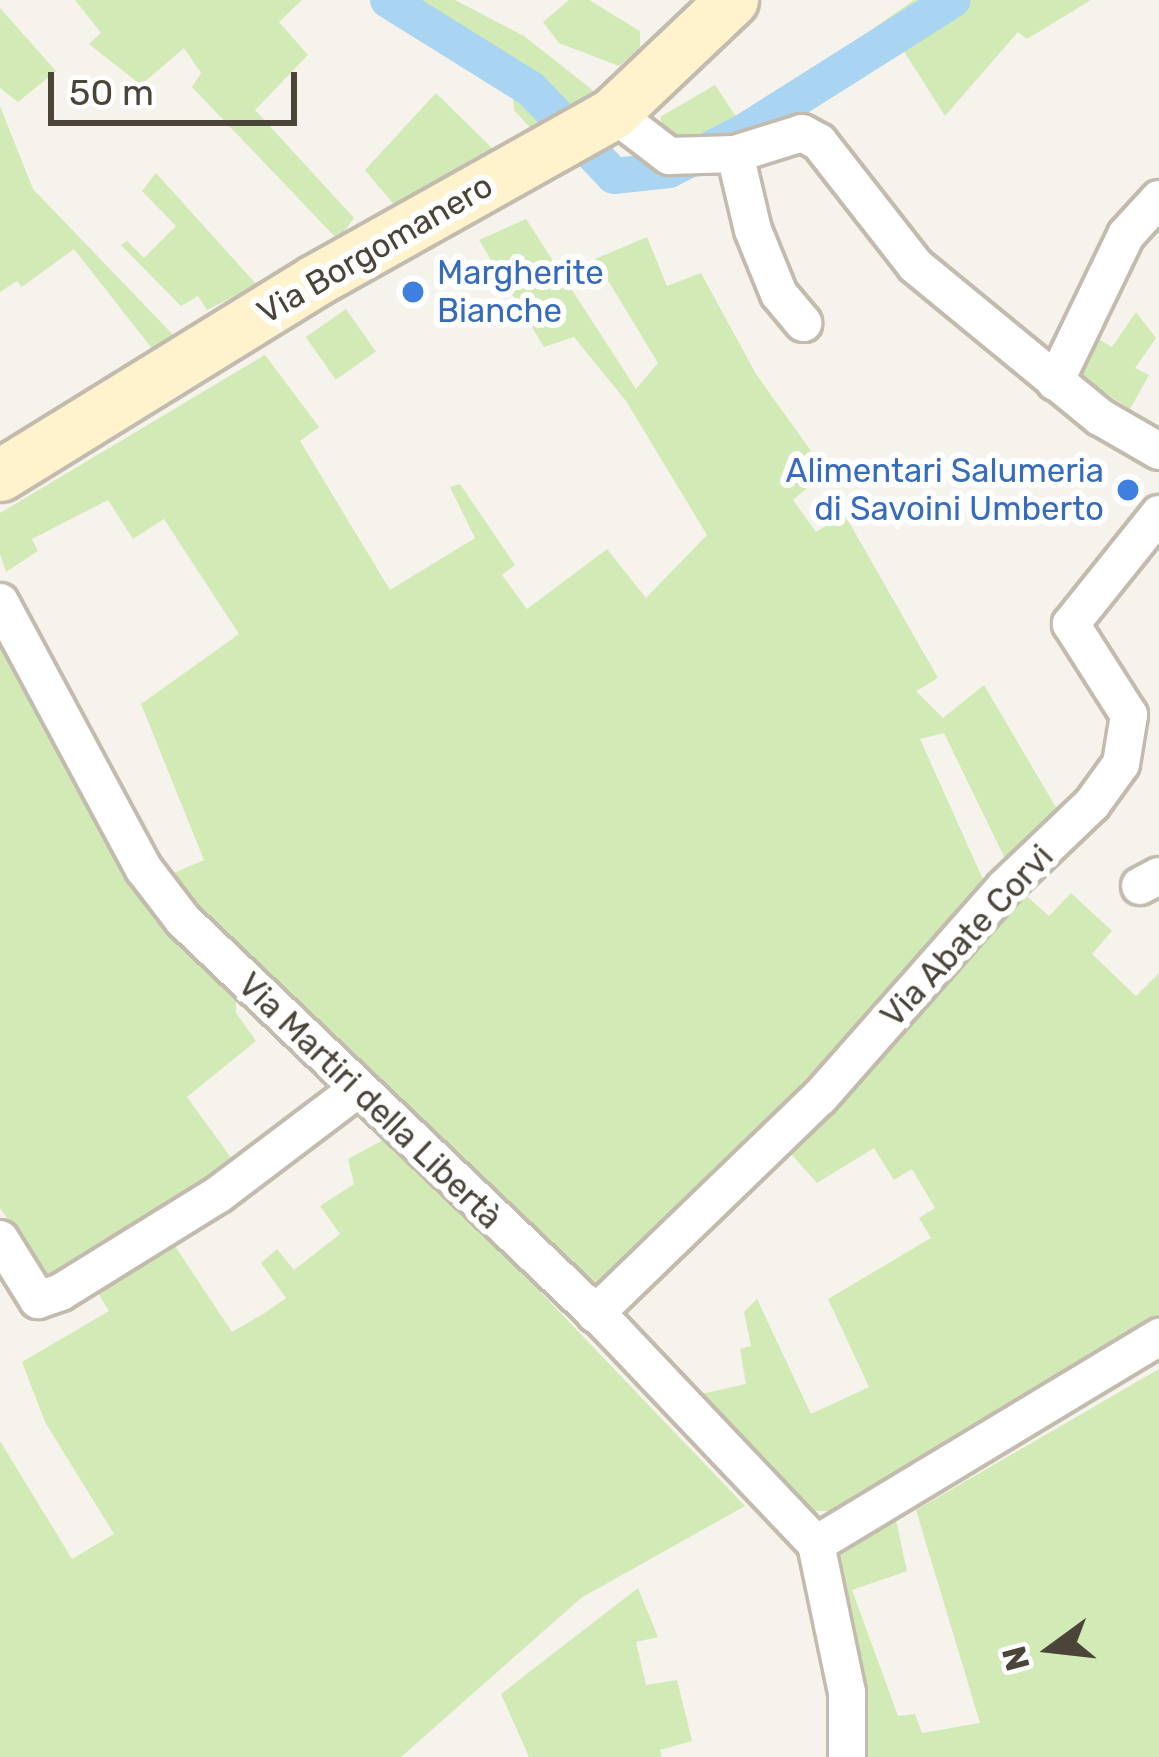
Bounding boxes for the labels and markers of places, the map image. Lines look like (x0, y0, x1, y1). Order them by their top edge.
place label: Margherite Bianche (437, 253, 604, 331)
marker: Margherite Bianche (400, 279, 426, 305)
place label: Alimentari Salumeria di Savoini Umberto (785, 451, 1104, 529)
marker: Alimentari Salumeria di Savoini Umberto (1115, 477, 1141, 503)

